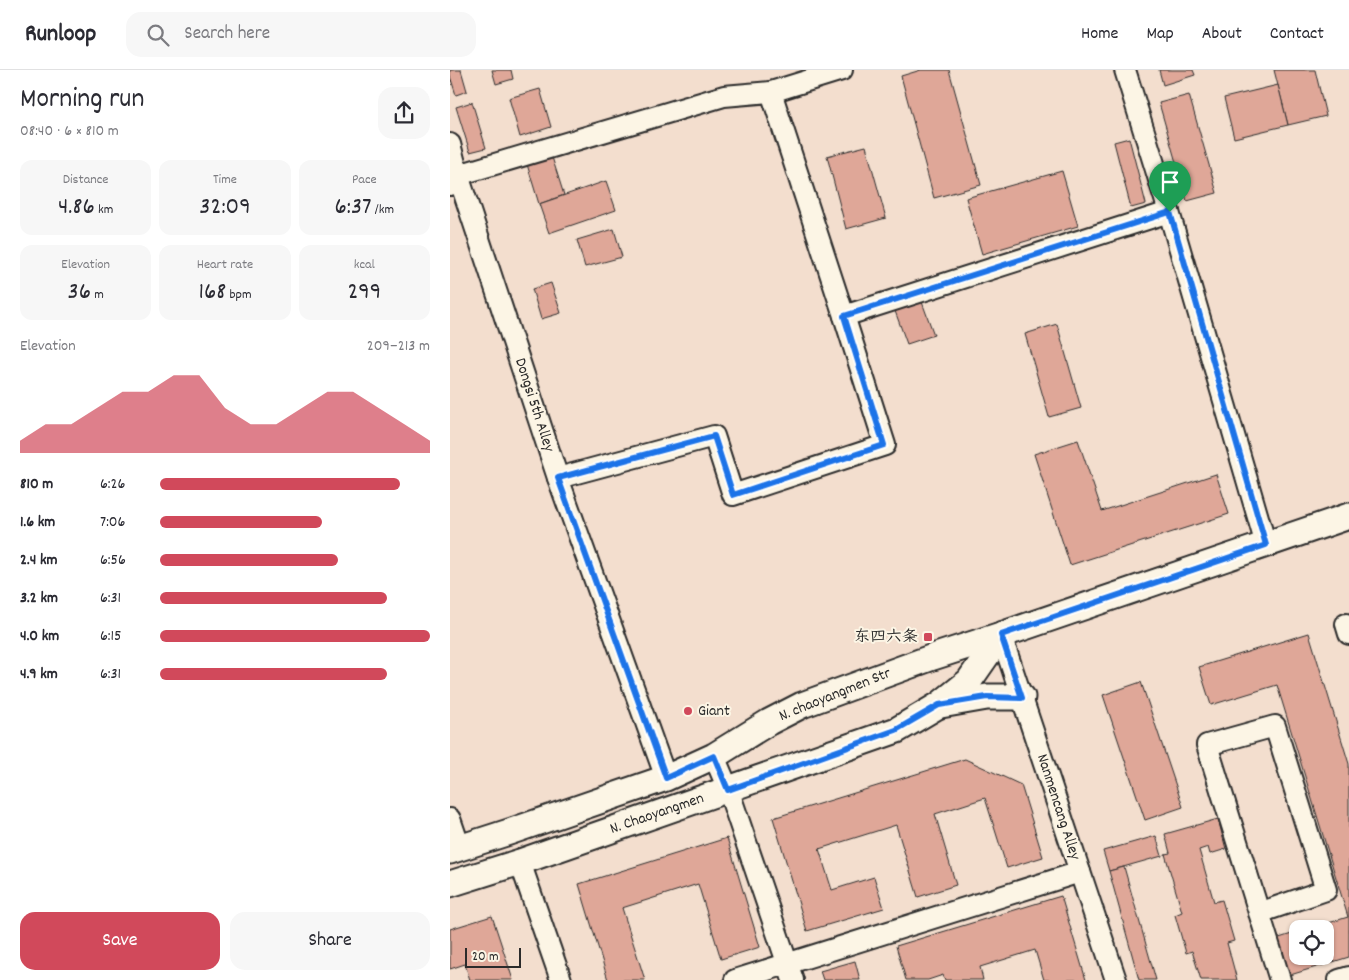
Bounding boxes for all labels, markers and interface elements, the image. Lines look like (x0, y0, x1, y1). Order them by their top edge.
search box (126, 12, 476, 57)
text: Runloop (25, 18, 96, 52)
icon: search (144, 21, 172, 49)
text: Search here (184, 21, 270, 48)
text: Home (1081, 22, 1118, 47)
text: Map (1146, 22, 1174, 47)
text: About (1202, 22, 1242, 47)
text: Contact (1270, 22, 1324, 47)
text: Morning run (20, 81, 144, 121)
button: share (378, 87, 430, 139)
text: 08:40 · 6 × 810 m (20, 120, 119, 143)
pin (1149, 161, 1191, 212)
icon: arrive (1156, 168, 1184, 196)
text: Distance (63, 170, 109, 190)
text: Time (213, 170, 237, 190)
text: Pace (352, 170, 377, 190)
text: 4.86 (58, 190, 95, 226)
text: 32:09 (199, 190, 251, 226)
text: 6:37 (335, 190, 372, 226)
text: km (95, 200, 113, 220)
text: /km (372, 200, 394, 220)
text: Elevation (61, 255, 110, 275)
text: Heart rate (197, 255, 253, 275)
text: kcal (354, 255, 375, 275)
text: 36 (68, 275, 91, 311)
text: 168 (198, 275, 226, 311)
text: 299 (347, 275, 381, 311)
text: m (91, 285, 104, 305)
text: bpm (226, 285, 252, 305)
text: Elevation (20, 335, 76, 358)
text: 209–213 m (367, 335, 430, 358)
street label: Dongsi 5th Alley (508, 355, 560, 455)
text: 810 m (20, 473, 53, 496)
text: 6:26 (100, 473, 125, 496)
text: 1.6 km (20, 511, 55, 534)
text: 7:06 (100, 511, 125, 534)
text: 2.4 km (20, 549, 58, 572)
text: 6:56 (100, 549, 126, 572)
text: 3.2 km (20, 587, 58, 610)
text: 6:31 (100, 587, 121, 610)
text: 4.0 km (20, 625, 59, 648)
text: 6:15 (100, 625, 121, 648)
place label: 东四六条 (854, 626, 918, 649)
marker: 东四六条 (922, 631, 934, 643)
street label: N. chaoyangmen Str (776, 662, 895, 728)
text: 4.9 km (20, 663, 58, 686)
text: 6:31 (100, 663, 121, 686)
place label: Giant (698, 700, 730, 723)
marker: Giant (682, 705, 694, 717)
street label: Nanmencang Alley (1030, 751, 1086, 863)
street label: N. Chaoyangmen (607, 787, 707, 841)
button: Save (20, 912, 220, 970)
button: Share (230, 912, 430, 970)
map controls (1289, 920, 1334, 965)
button: locate (1289, 920, 1334, 965)
scale bar (465, 945, 521, 968)
text: 20 m (472, 947, 499, 967)

